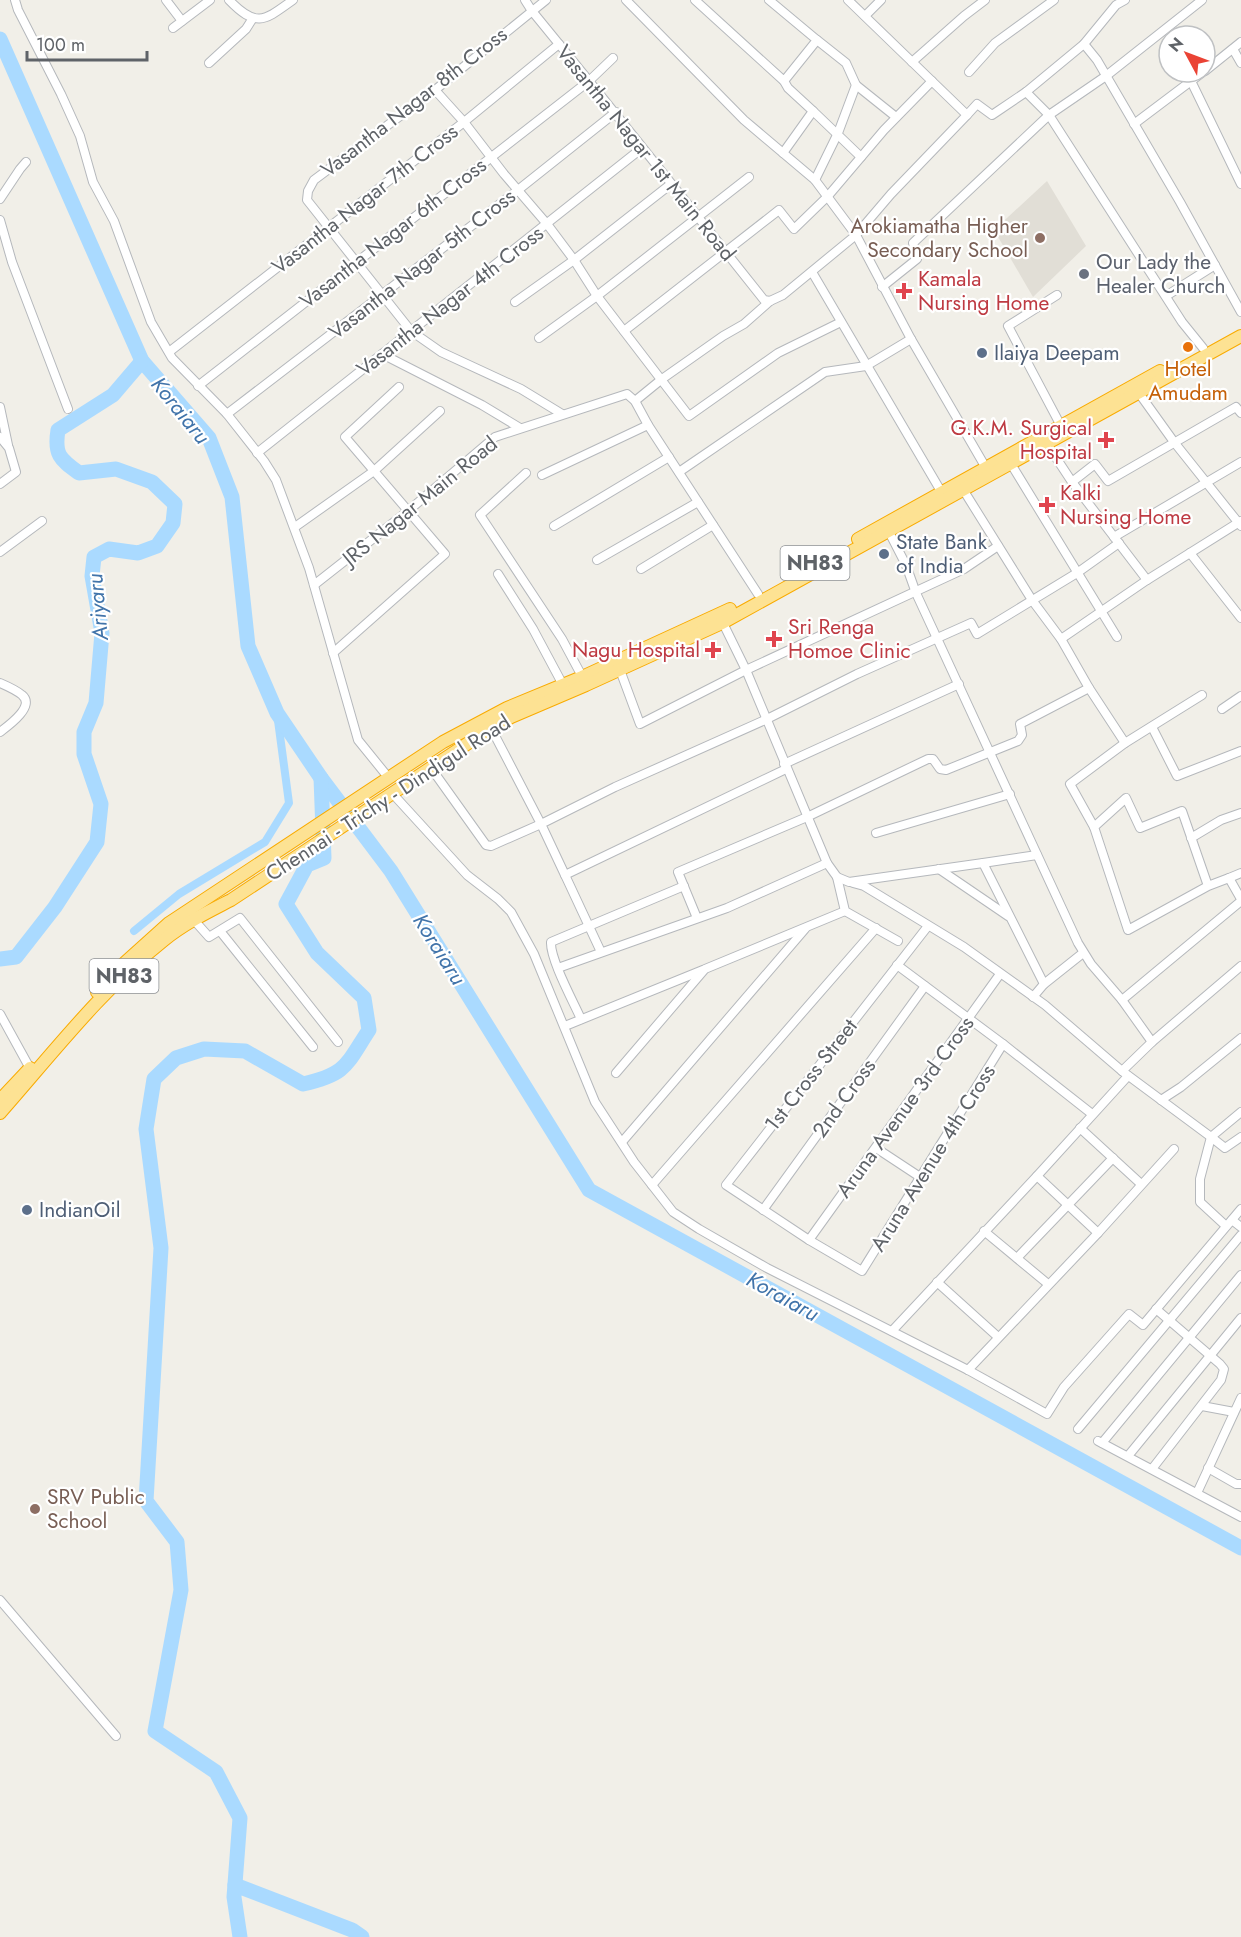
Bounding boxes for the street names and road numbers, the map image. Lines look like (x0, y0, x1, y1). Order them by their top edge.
street label: Vasantha Nagar 8th Cross (314, 20, 514, 184)
street label: Vasantha Nagar 1st Main Road (549, 39, 743, 267)
street label: Vasantha Nagar 7th Cross (266, 117, 464, 281)
street label: Vasantha Nagar 6th Cross (293, 150, 493, 316)
street label: Vasantha Nagar 5th Cross (322, 181, 522, 347)
street label: Vasantha Nagar 4th Cross (350, 218, 550, 384)
street label: JRS Nagar Main Road (334, 429, 504, 575)
road number: NH83 (780, 546, 850, 580)
street label: Chennai - Trichy - Dindigul Road (260, 707, 516, 889)
road number: NH83 (90, 959, 158, 993)
street label: Aruna Avenue 3rd Cross (829, 1010, 981, 1204)
street label: 1st Cross Street (758, 1012, 864, 1138)
street label: 2nd Cross (805, 1052, 883, 1144)
street label: Aruna Avenue 4th Cross (863, 1059, 1003, 1257)

